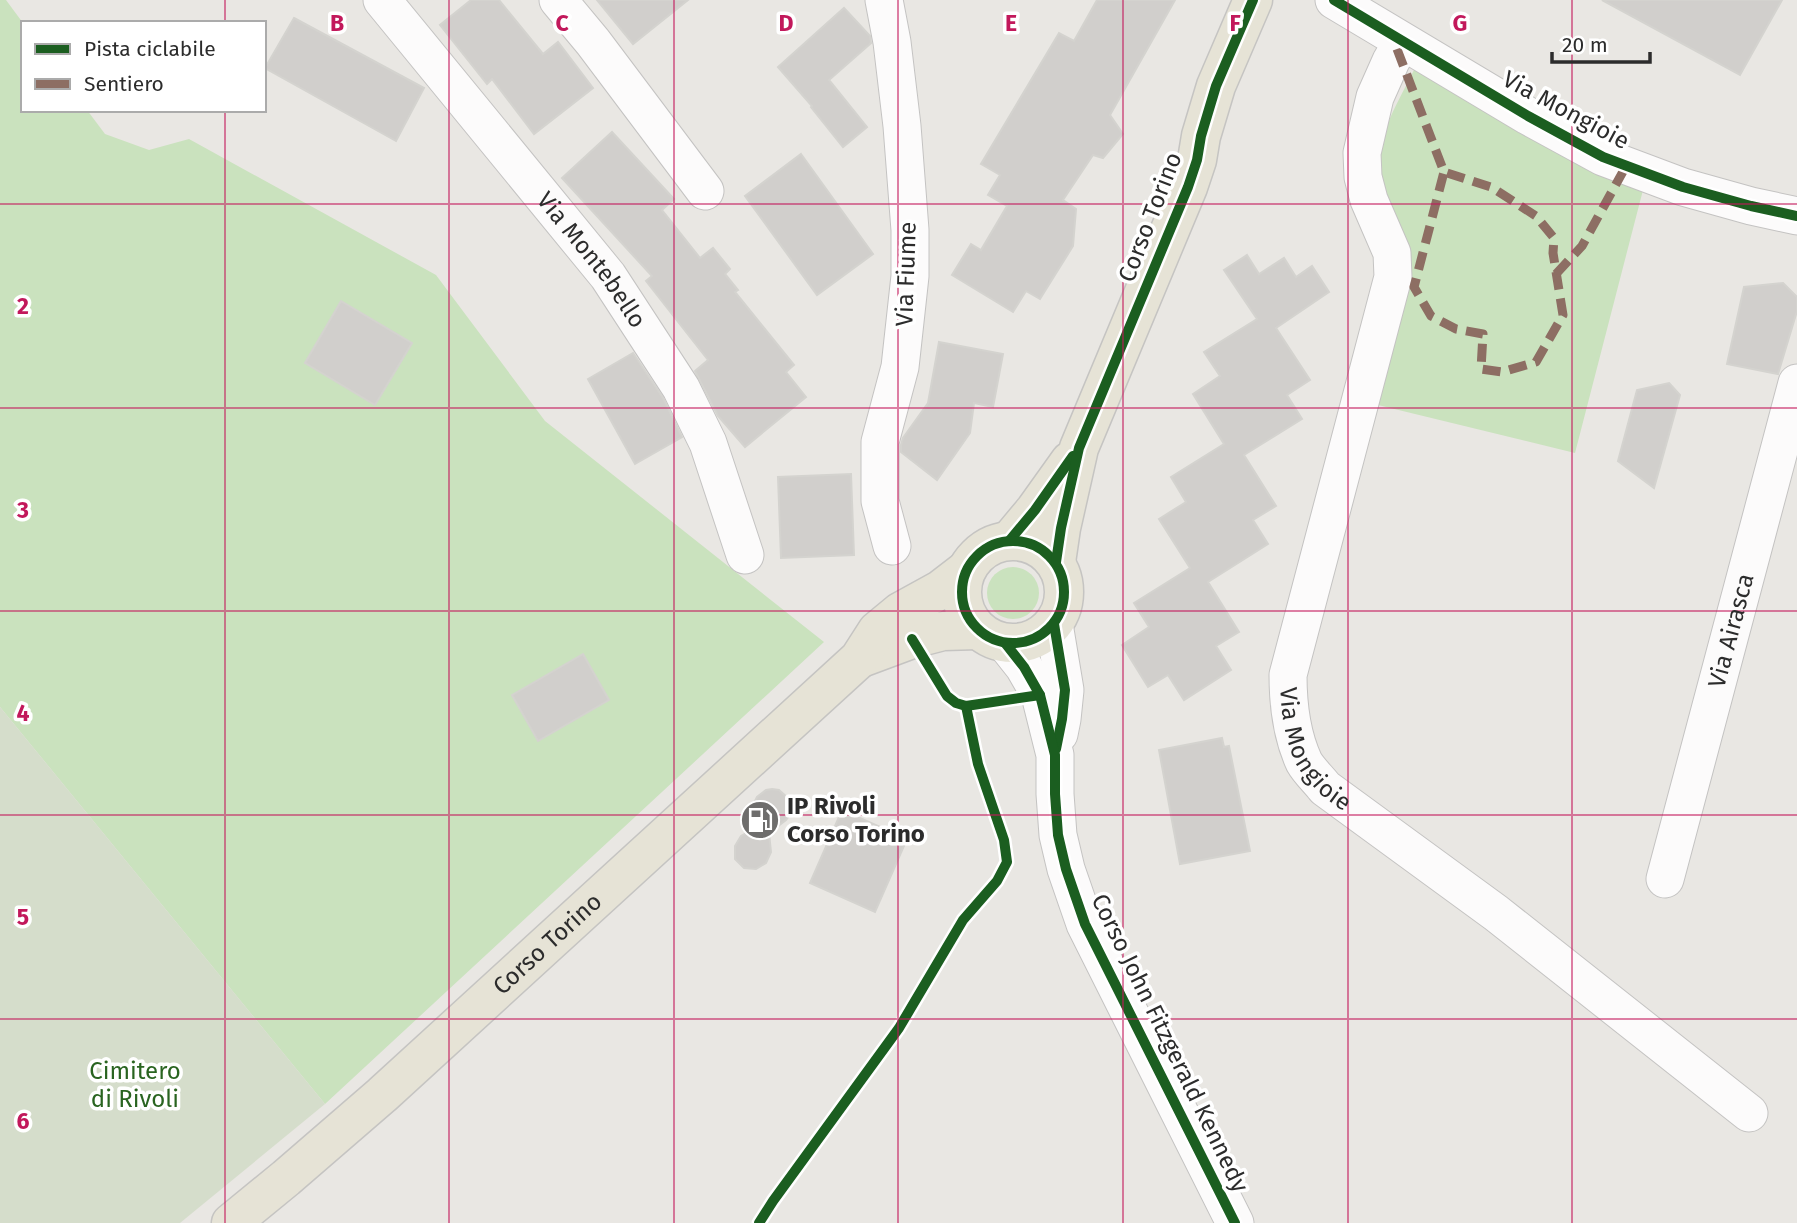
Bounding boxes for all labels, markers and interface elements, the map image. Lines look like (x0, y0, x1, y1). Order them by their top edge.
text: B (330, 9, 344, 37)
text: C (555, 9, 569, 37)
text: D (779, 9, 794, 37)
text: E (1005, 9, 1017, 37)
text: F (1229, 9, 1241, 37)
text: G (1453, 9, 1467, 37)
legend (21, 21, 266, 112)
scale bar (1552, 21, 1650, 65)
text: 20 m (1562, 32, 1608, 58)
text: Pista ciclabile (84, 36, 216, 62)
street label: Via Mongioie (1498, 65, 1634, 155)
text: Sentiero (84, 71, 164, 97)
street label: Corso Torino (1112, 148, 1188, 286)
street label: Via Montebello (531, 186, 652, 333)
street label: Via Fiume (890, 221, 922, 327)
text: 2 (17, 292, 29, 320)
text: 3 (16, 496, 29, 524)
street label: Via Airasca (1703, 571, 1760, 691)
street label: Via Mongioie (1274, 686, 1357, 816)
text: 4 (17, 699, 30, 727)
place label: IP Rivoli Corso Torino (787, 792, 925, 848)
fuel station icon: IP Rivoli Corso Torino (739, 799, 781, 841)
street label: Corso Torino (487, 887, 607, 1000)
street label: Corso John Fitzgerald Kennedy (1085, 889, 1255, 1197)
text: 5 (17, 903, 29, 931)
park label: Cimitero di Rivoli (89, 1057, 181, 1113)
text: 6 (17, 1107, 30, 1135)

